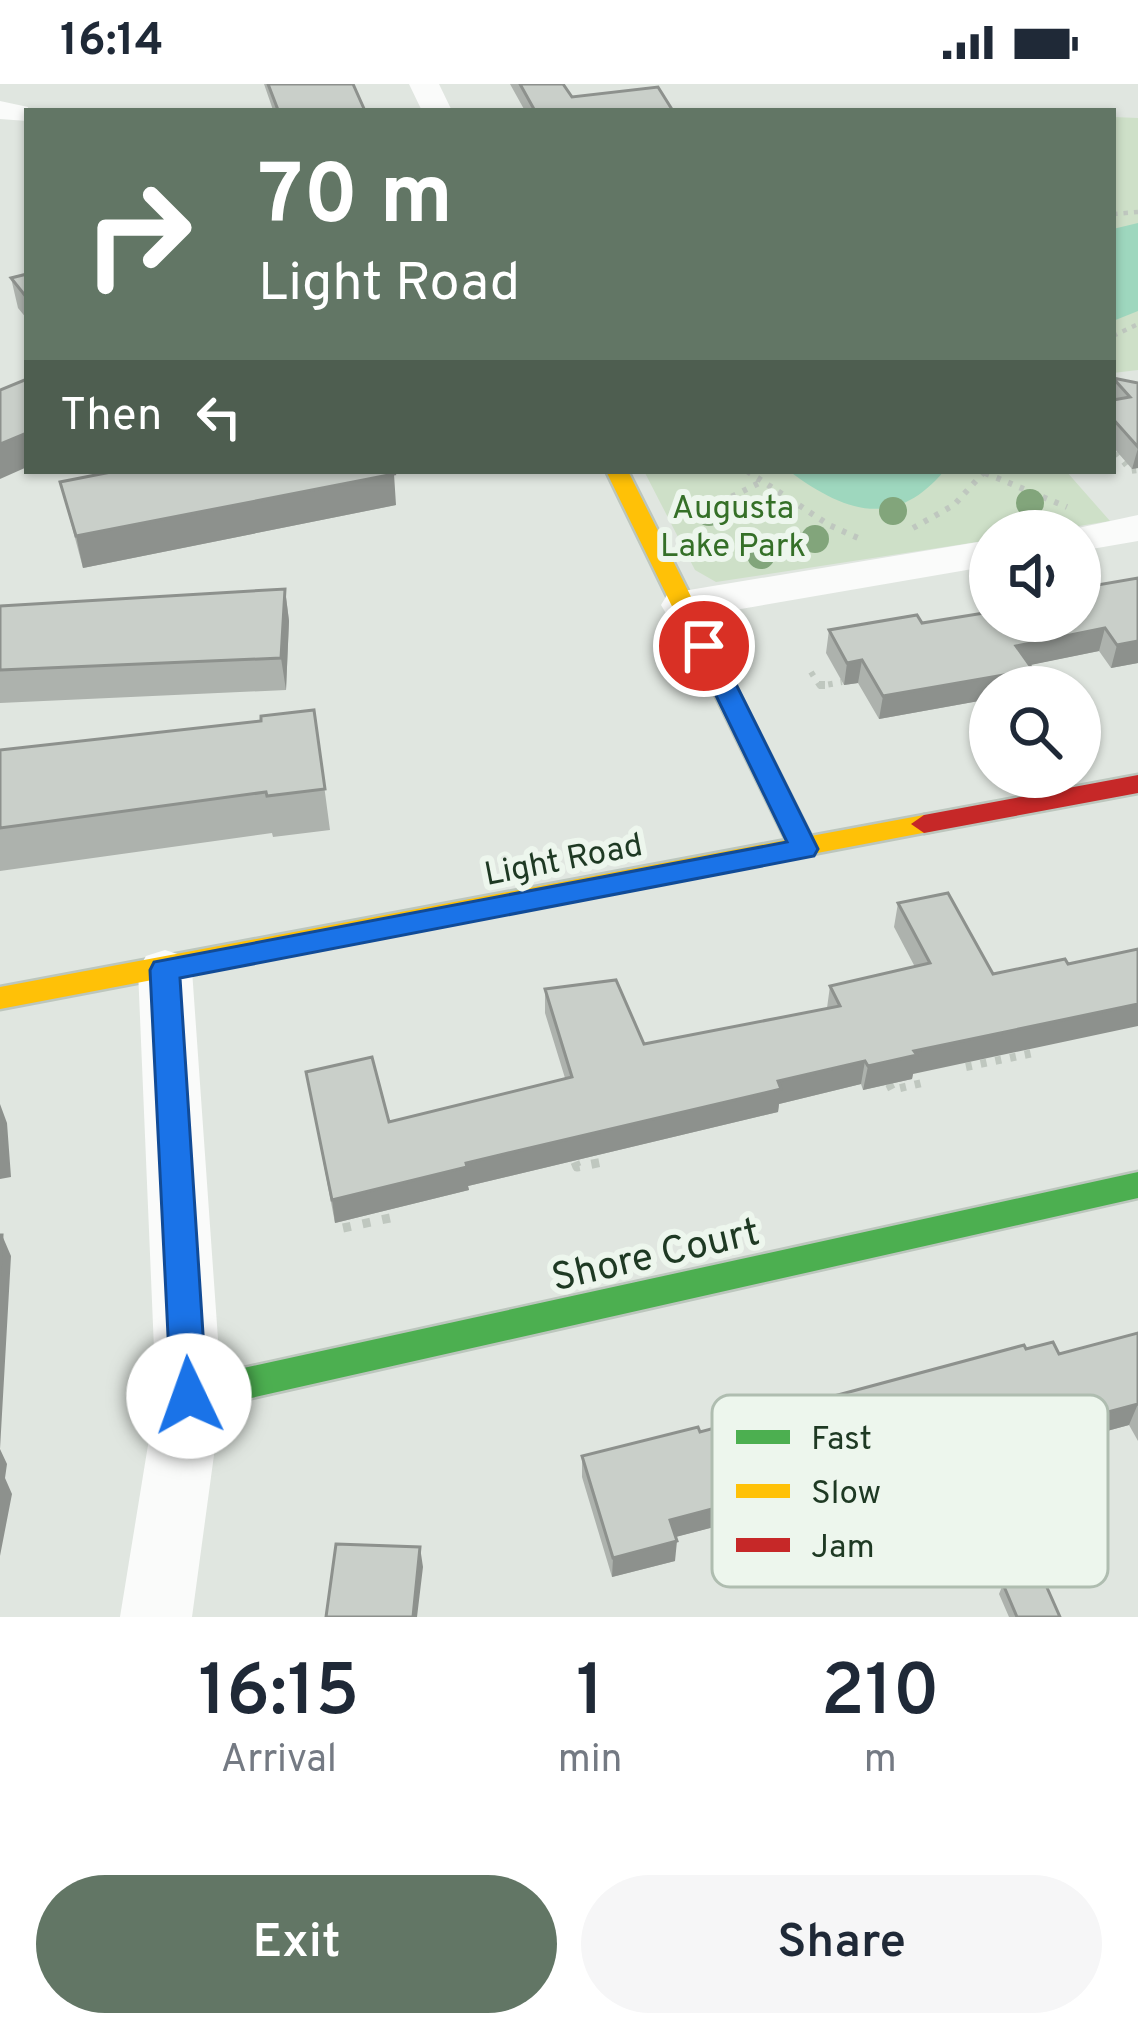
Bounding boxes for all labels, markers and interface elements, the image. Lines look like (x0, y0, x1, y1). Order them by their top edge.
text: 16:14 (60, 14, 164, 71)
text: 70 m (258, 147, 453, 253)
icon: right (60, 156, 216, 312)
text: Light Road (258, 251, 520, 320)
icon: left (186, 384, 252, 450)
text: Then (60, 389, 162, 446)
park label: Augusta Lake Park (660, 489, 806, 569)
map controls (969, 510, 1101, 798)
button: sound (969, 510, 1101, 642)
pin (653, 595, 755, 697)
icon: arrive (671, 613, 737, 679)
button: search (969, 666, 1101, 798)
street label: Light Road (481, 826, 646, 898)
street label: Shore Court (547, 1210, 765, 1305)
position arrow (126, 1333, 252, 1459)
legend (712, 1395, 1108, 1587)
text: Fast (811, 1420, 872, 1462)
text: Slow (811, 1474, 881, 1516)
text: Jam (811, 1528, 875, 1570)
text: 16:15 (198, 1649, 360, 1741)
text: 1 (576, 1649, 604, 1741)
text: 210 (821, 1649, 940, 1741)
text: Arrival (221, 1737, 337, 1786)
text: min (558, 1737, 623, 1786)
text: m (864, 1737, 897, 1786)
button: Exit (36, 1875, 557, 2013)
button: Share (581, 1875, 1102, 2013)

